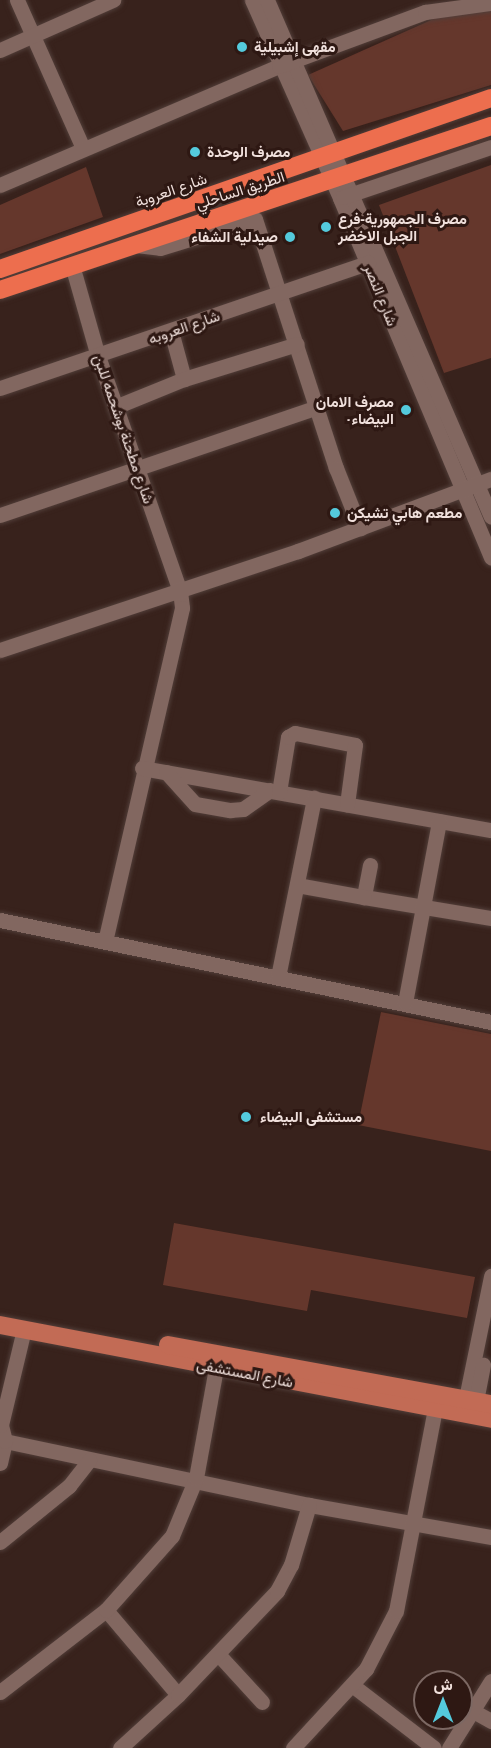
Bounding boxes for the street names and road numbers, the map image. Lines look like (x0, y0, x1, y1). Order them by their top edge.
street label: الطريق الساحلي (193, 167, 287, 213)
street label: شارع العروبة (133, 169, 209, 211)
street label: شارع النصر (360, 261, 402, 329)
street label: شارع العروبه (146, 306, 222, 348)
street label: شارع مطحنة بوشحمه للبن (90, 352, 158, 506)
street label: شارع المستشفى (195, 1355, 295, 1391)

